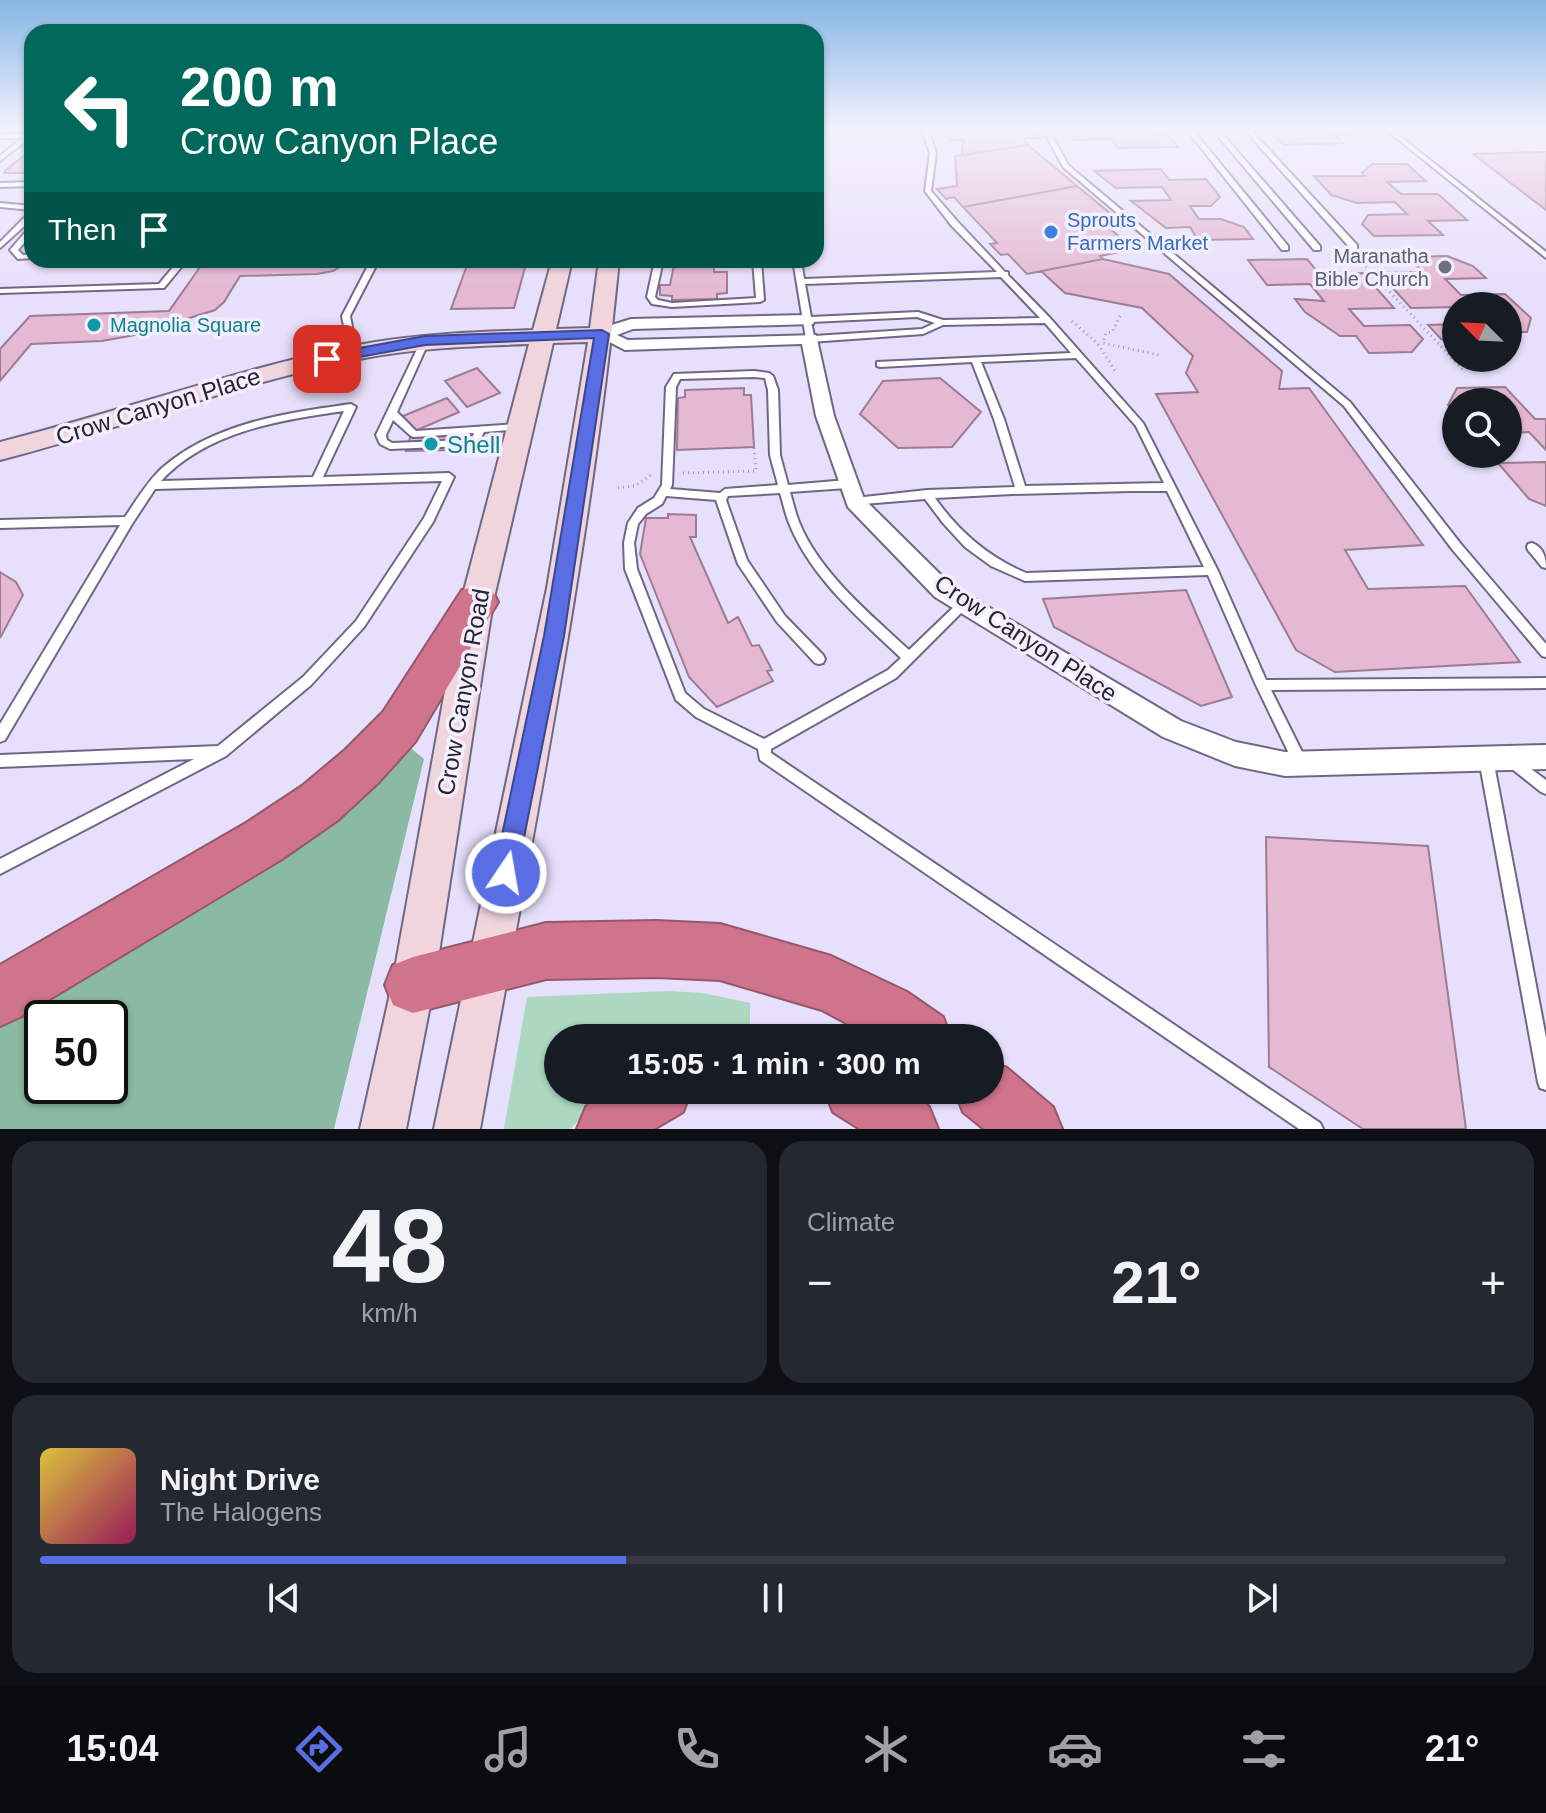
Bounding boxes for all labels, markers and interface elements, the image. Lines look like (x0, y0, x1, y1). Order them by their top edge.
text: 200 m (180, 55, 339, 118)
icon: left (48, 56, 152, 160)
text: Crow Canyon Place (180, 121, 498, 162)
icon: arrive (132, 208, 176, 252)
place label: Sprouts Farmers Market (1067, 209, 1209, 254)
text: Then (48, 213, 116, 246)
marker: Sprouts Farmers Market (1042, 223, 1060, 241)
place label: Maranatha Bible Church (1314, 245, 1430, 290)
marker: Maranatha Bible Church (1436, 258, 1454, 276)
north arrow (1442, 292, 1522, 372)
map controls (1442, 292, 1522, 468)
place label: Magnolia Square (110, 314, 261, 336)
marker: Magnolia Square (85, 316, 103, 334)
pin (293, 325, 361, 393)
icon: arrive (305, 337, 349, 381)
street label: Crow Canyon Place (53, 362, 263, 450)
button: search (1442, 388, 1522, 468)
place label: Shell (447, 431, 500, 458)
marker: Shell (422, 435, 440, 453)
street label: Crow Canyon Place (930, 569, 1122, 707)
street label: Crow Canyon Road (432, 587, 494, 797)
position arrow (464, 831, 548, 915)
speed limit sign: 50 (24, 1000, 128, 1104)
text: 15:05 · 1 min · 300 m (627, 1047, 921, 1080)
text: 48 (332, 1188, 447, 1304)
text: Climate (807, 1207, 895, 1237)
text: 21° (1111, 1249, 1202, 1316)
text: − (807, 1258, 833, 1307)
text: + (1480, 1258, 1506, 1307)
text: km/h (361, 1298, 418, 1328)
text: Night Drive (160, 1463, 320, 1496)
text: The Halogens (160, 1497, 322, 1527)
icon: previous (262, 1576, 306, 1620)
icon: pause (751, 1576, 795, 1620)
icon: next (1240, 1576, 1284, 1620)
icon: directions (291, 1721, 347, 1777)
icon: music (480, 1721, 536, 1777)
icon: phone (669, 1721, 725, 1777)
icon: climate (858, 1721, 914, 1777)
icon: car (1047, 1721, 1103, 1777)
icon: filters (1236, 1721, 1292, 1777)
text: 15:04 (66, 1728, 159, 1769)
text: 21° (1425, 1728, 1479, 1769)

